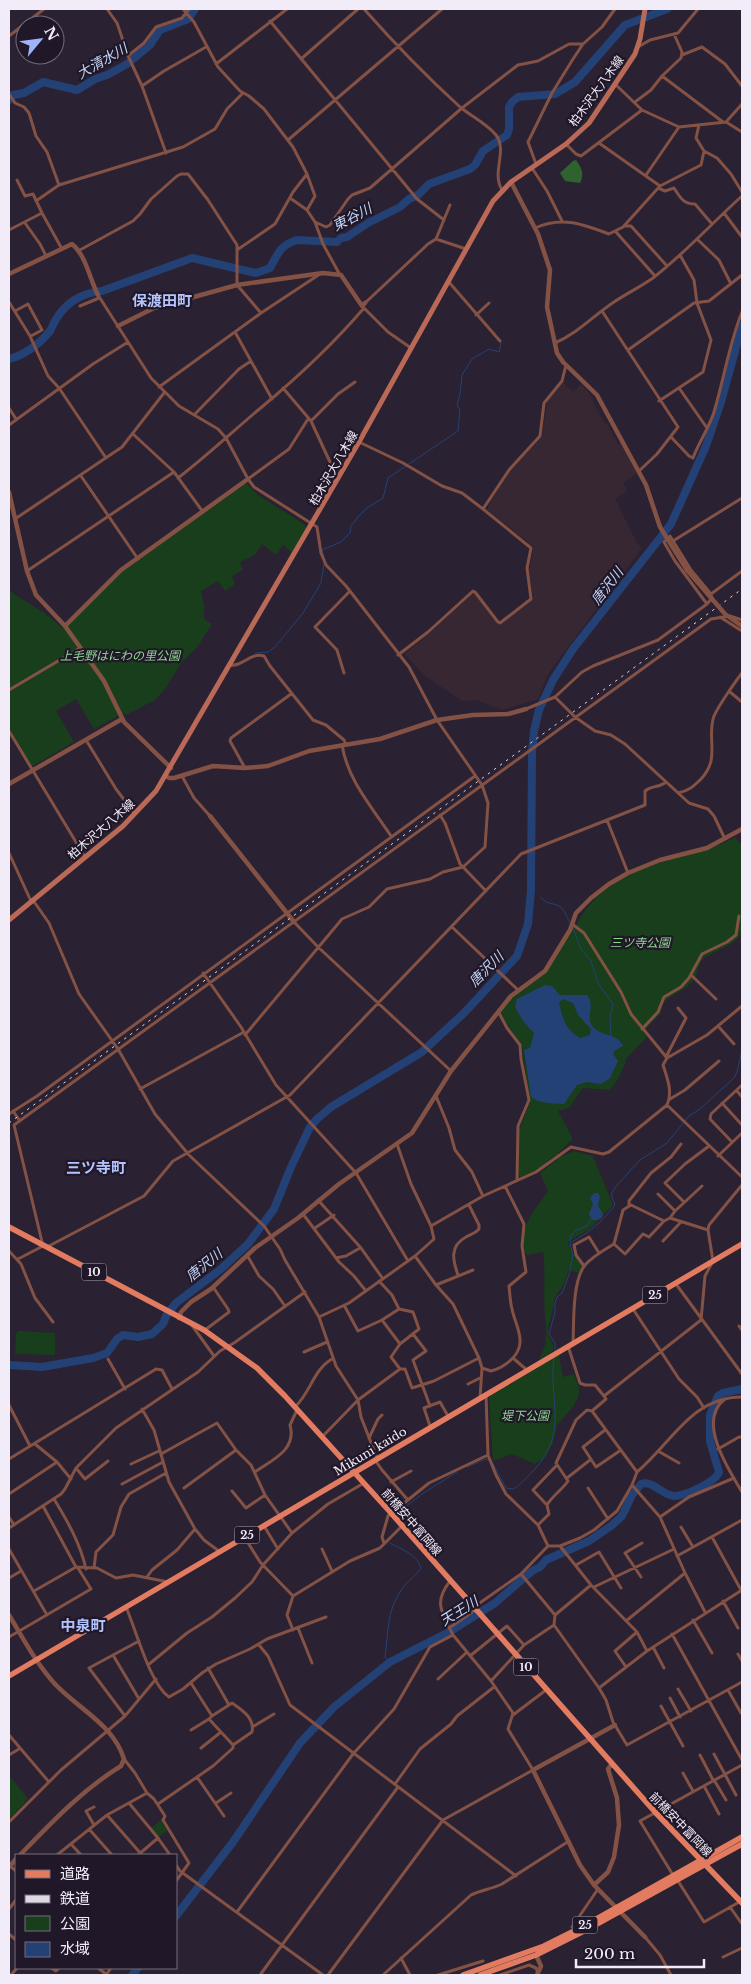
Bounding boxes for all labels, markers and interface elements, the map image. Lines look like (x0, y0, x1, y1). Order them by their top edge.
north arrow (15, 15, 65, 65)
text: N (40, 24, 62, 44)
water label: 大清水川 (73, 38, 132, 83)
street label: 柏木沢大八木線 (565, 53, 627, 129)
water label: 東谷川 (329, 198, 377, 235)
district label: 保渡田町 (132, 291, 192, 310)
street label: 柏木沢大八木線 (306, 428, 360, 508)
water label: 唐沢川 (587, 562, 628, 608)
park label: 上毛野はにわの里公園 (60, 648, 182, 663)
street label: 柏木沢大八木線 (64, 796, 138, 862)
park label: 三ツ寺公園 (610, 935, 672, 950)
water label: 唐沢川 (465, 946, 509, 990)
district label: 三ツ寺町 (66, 1158, 126, 1177)
water label: 唐沢川 (182, 1244, 228, 1285)
road number: 10 (82, 1264, 106, 1280)
road number: 25 (642, 1286, 668, 1304)
park label: 堤下公園 (501, 1408, 551, 1423)
street label: Mikuni kaido (331, 1423, 409, 1479)
street label: 前橋安中富岡線 (379, 1485, 445, 1559)
road number: 25 (234, 1526, 260, 1544)
water label: 天王川 (436, 1591, 483, 1630)
district label: 中泉町 (60, 1616, 106, 1635)
road number: 10 (514, 1658, 538, 1675)
street label: 前橋安中富岡線 (646, 1789, 716, 1859)
legend (15, 1854, 178, 1969)
text: 道路 (60, 1864, 90, 1883)
text: 鉄道 (60, 1889, 90, 1908)
text: 公園 (60, 1914, 90, 1933)
road number: 25 (572, 1916, 598, 1934)
scale bar (576, 1936, 704, 1968)
text: 水域 (60, 1939, 90, 1958)
text: 200 m (584, 1944, 635, 1963)

